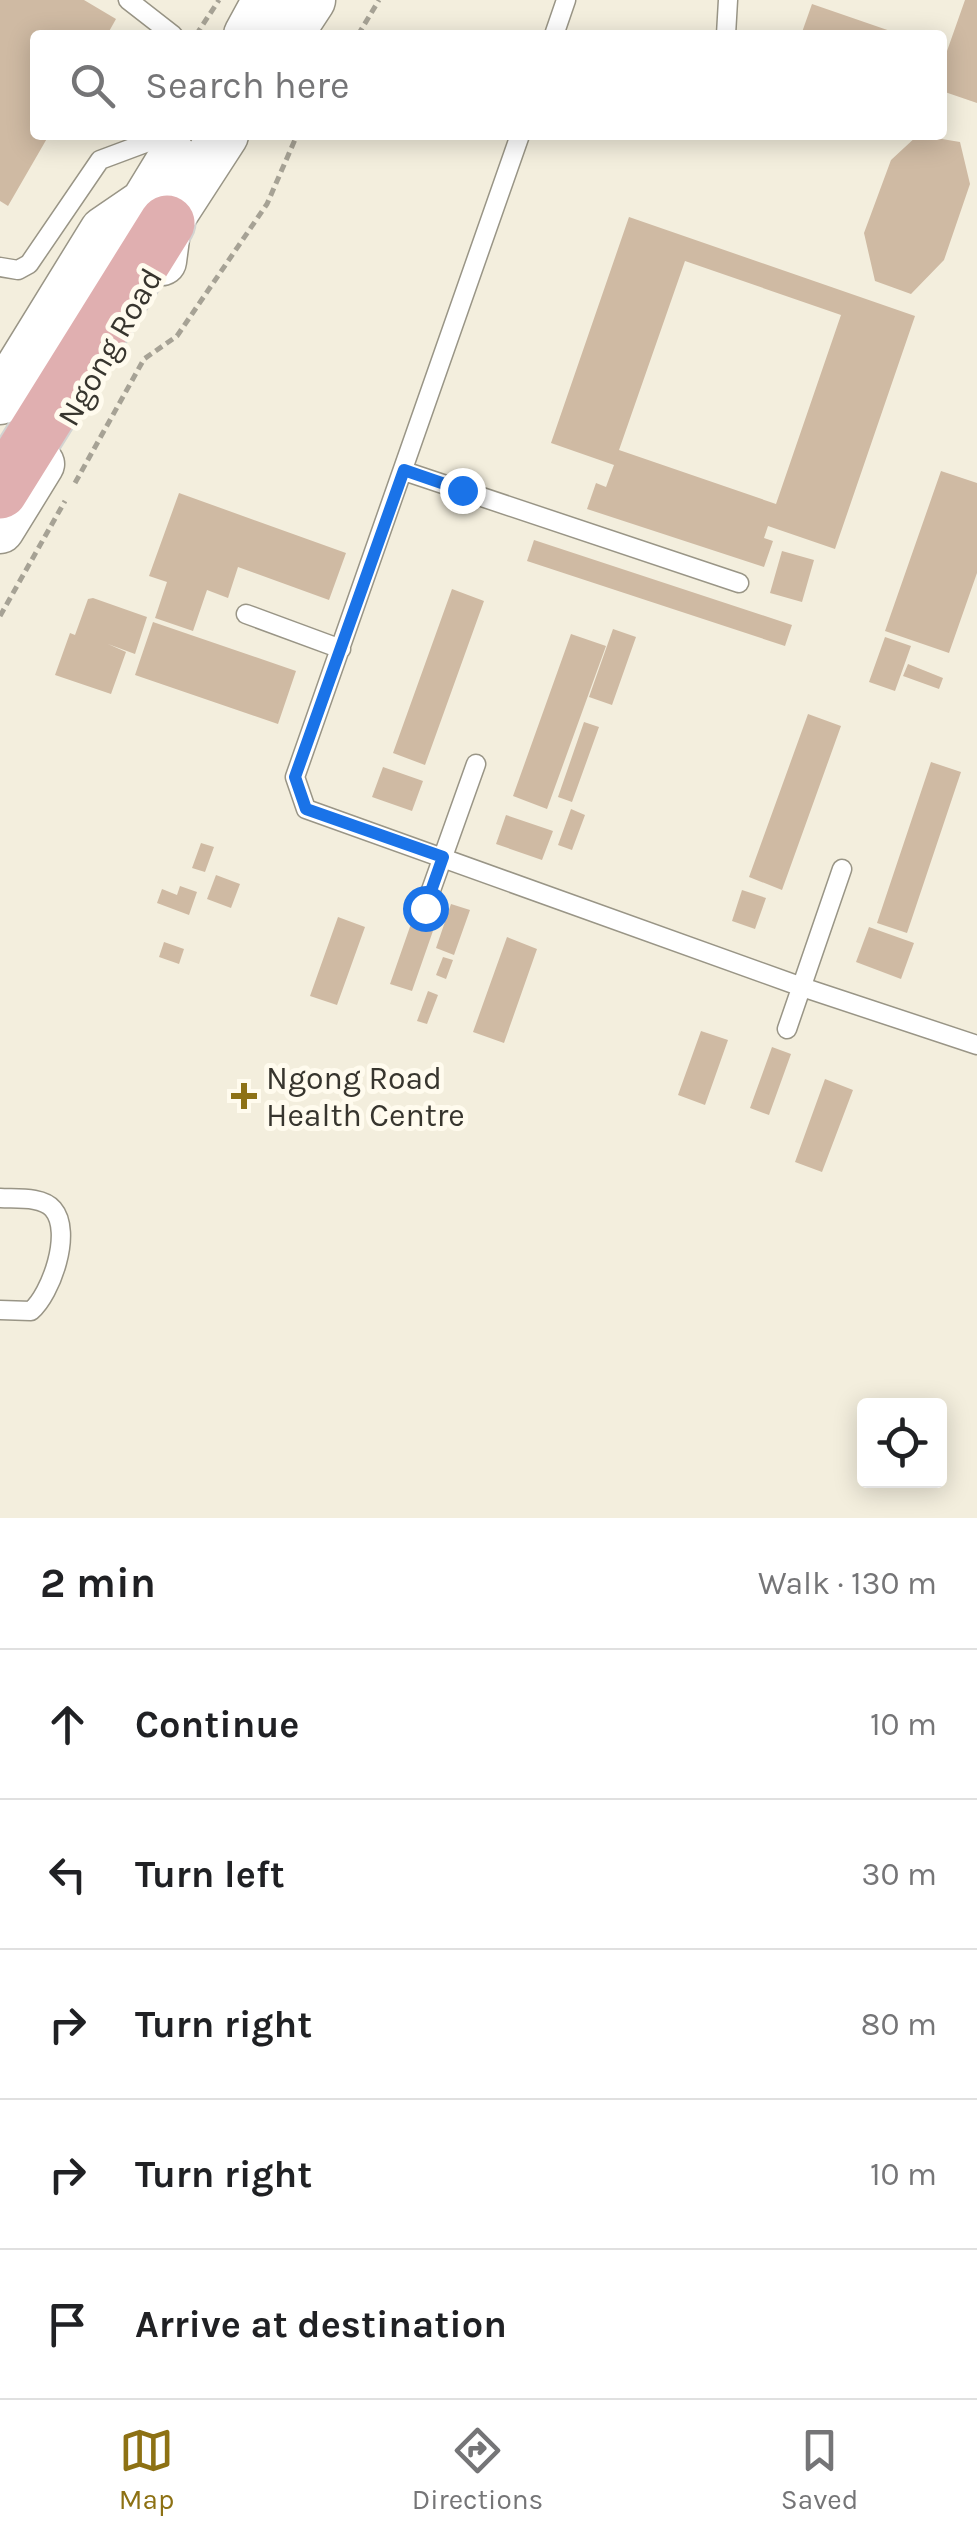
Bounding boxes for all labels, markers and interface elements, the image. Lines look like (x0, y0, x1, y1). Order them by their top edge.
search box (30, 30, 947, 140)
icon: search (65, 58, 120, 113)
text: Search here (145, 63, 349, 108)
street label: Ngong Road (50, 261, 170, 433)
route end (440, 468, 486, 514)
route start (403, 886, 449, 932)
place label: Ngong Road Health Centre (266, 1060, 465, 1134)
marker: Ngong Road Health Centre (231, 1083, 257, 1109)
map controls (857, 1398, 947, 1488)
button: locate (857, 1398, 947, 1488)
text: 2 min (40, 1558, 156, 1608)
text: Walk · 130 m (758, 1565, 937, 1602)
icon: ahead (40, 1697, 95, 1752)
text: Continue (135, 1702, 299, 1747)
text: 10 m (870, 1706, 937, 1743)
icon: left (40, 1847, 95, 1902)
text: Turn left (135, 1852, 285, 1897)
text: 30 m (862, 1856, 937, 1893)
icon: right (40, 1997, 95, 2052)
text: Turn right (135, 2002, 312, 2047)
text: 80 m (861, 2006, 937, 2043)
icon: right (40, 2147, 95, 2202)
text: Turn right (135, 2152, 312, 2197)
text: 10 m (870, 2156, 937, 2193)
icon: arrive (40, 2297, 95, 2352)
text: Arrive at destination (135, 2302, 507, 2347)
tab: Map (119, 2423, 174, 2516)
tab: Directions (412, 2423, 543, 2516)
tab: Saved (781, 2423, 858, 2516)

